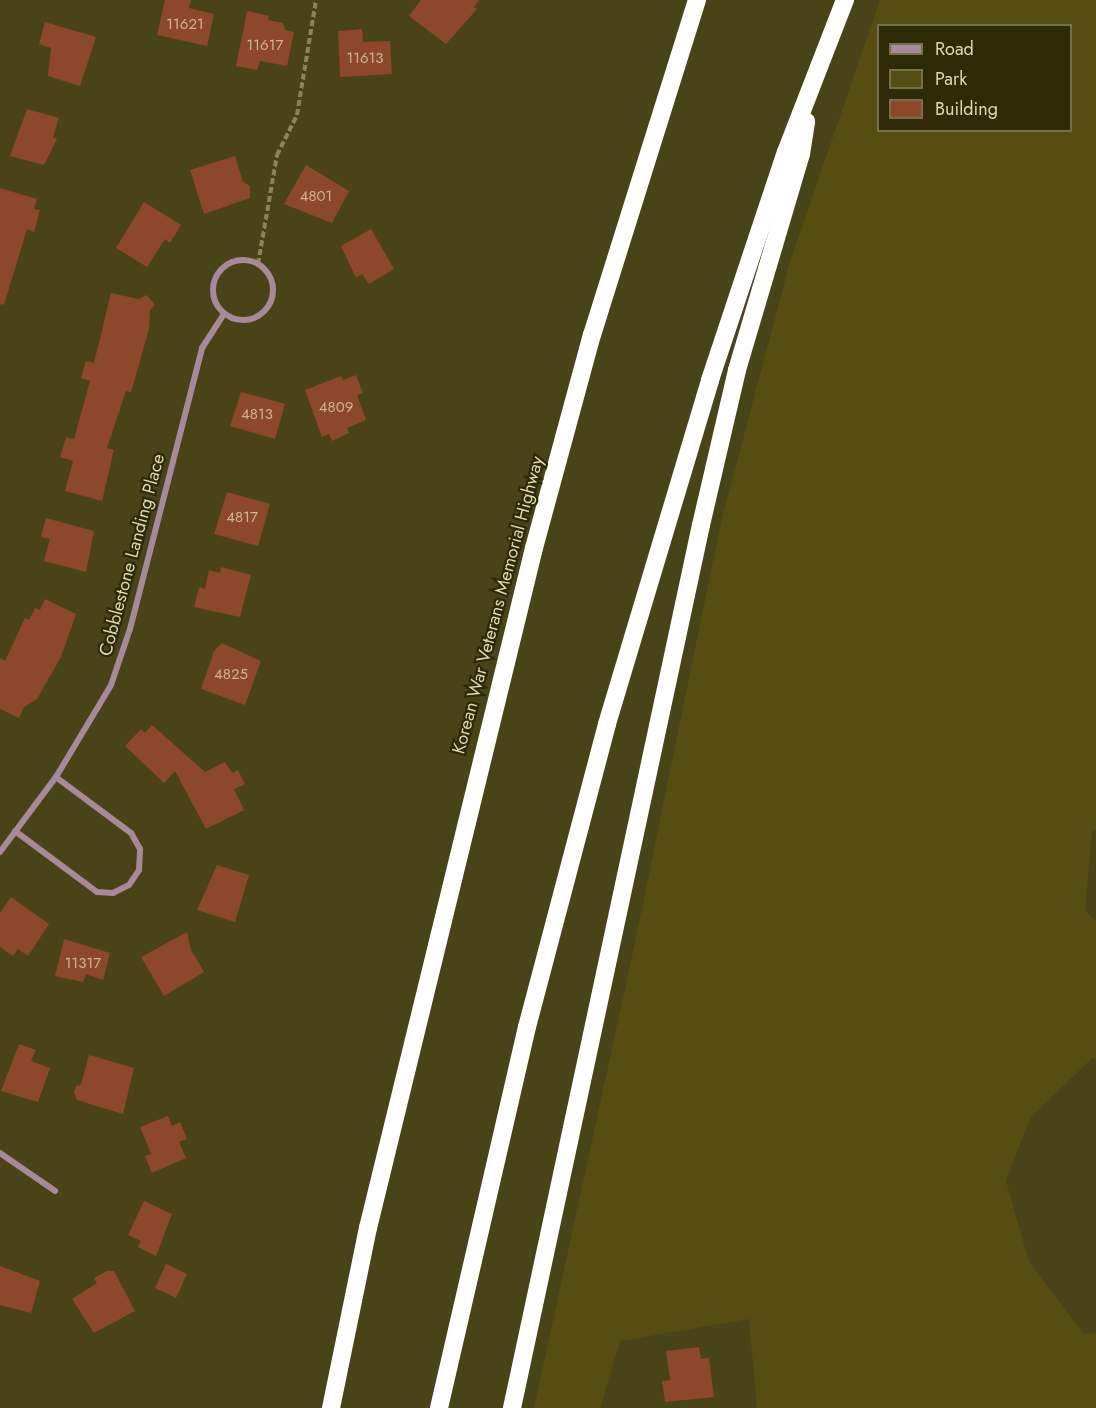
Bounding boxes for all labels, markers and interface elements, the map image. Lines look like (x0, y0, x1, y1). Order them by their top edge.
house number: 11621 (166, 16, 204, 34)
legend (877, 24, 1072, 132)
text: Road (935, 36, 974, 62)
house number: 11617 (247, 37, 283, 55)
house number: 11613 (346, 50, 384, 68)
text: Park (935, 66, 967, 92)
text: Building (935, 96, 998, 122)
house number: 4801 (300, 188, 332, 206)
house number: 4809 (319, 399, 353, 417)
house number: 4813 (241, 406, 273, 424)
street label: Cobblestone Landing Place (95, 452, 169, 658)
street label: Korean War Veterans Memorial Highway (448, 454, 548, 756)
house number: 4817 (226, 509, 258, 527)
house number: 4825 (214, 666, 248, 684)
house number: 11317 (65, 955, 101, 973)

